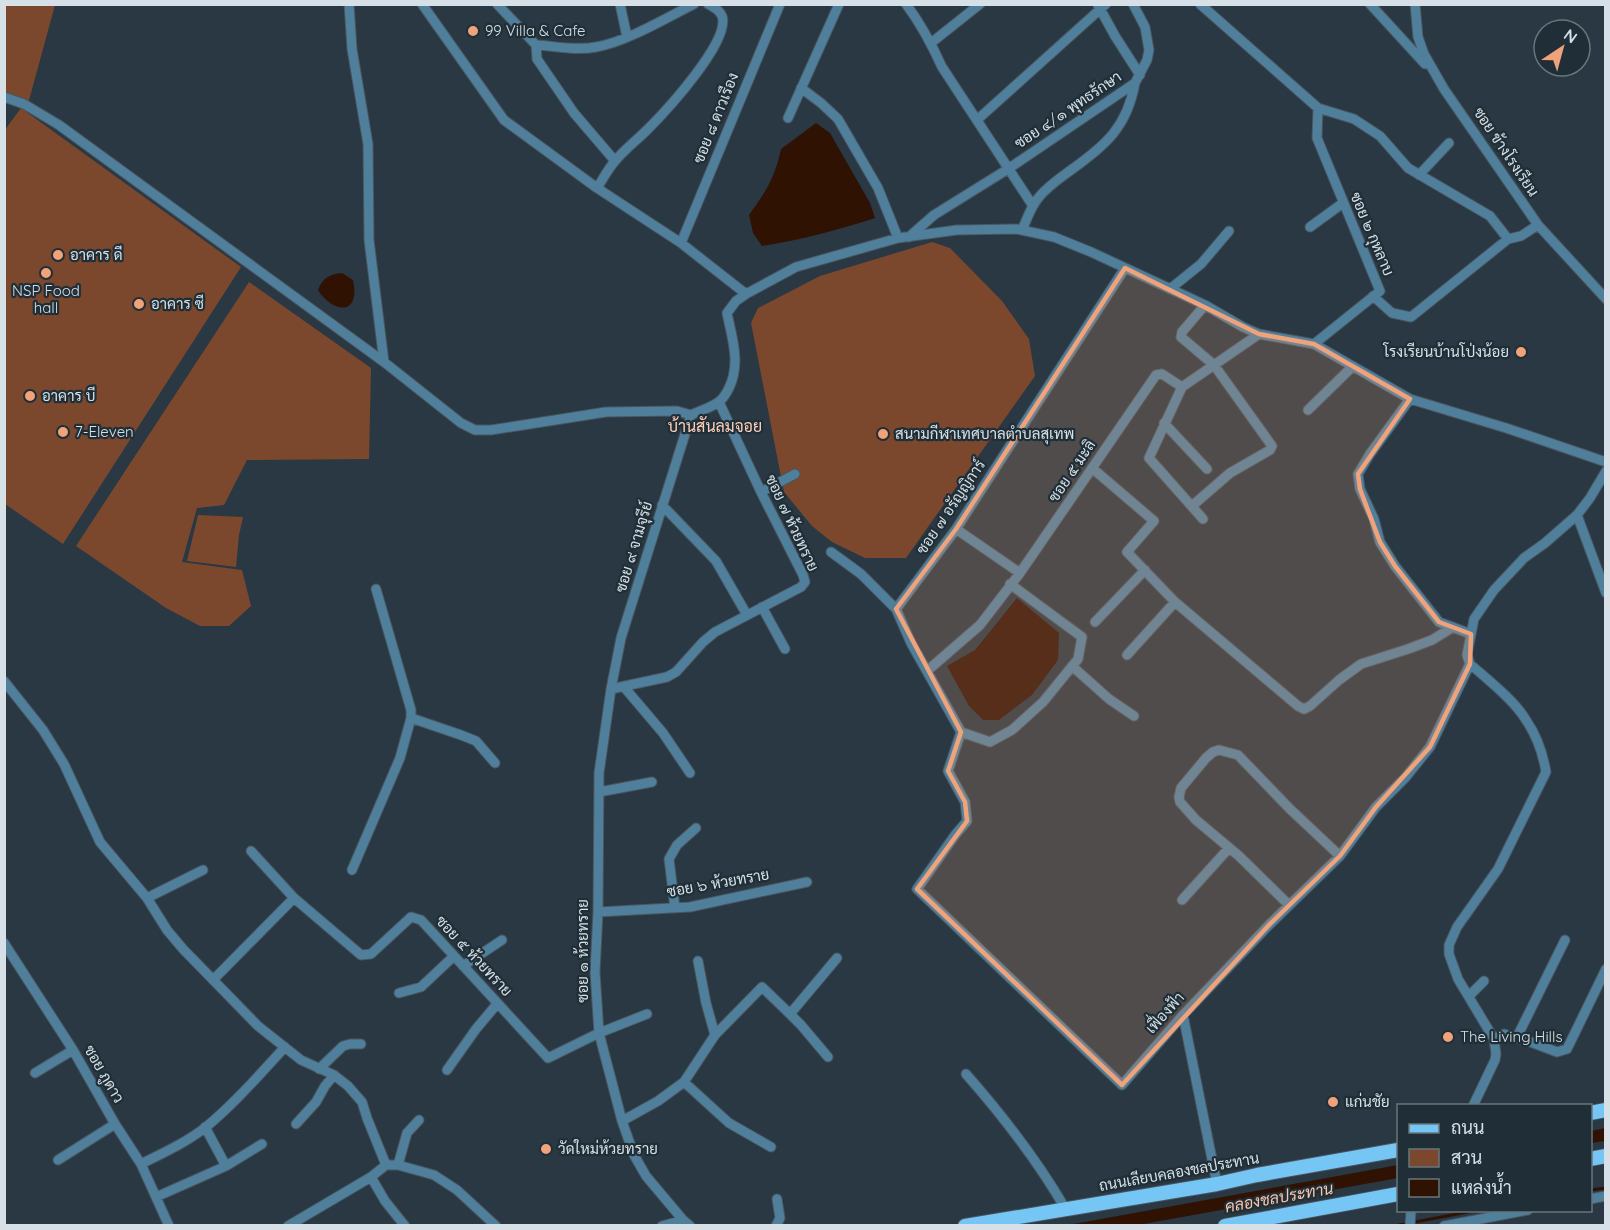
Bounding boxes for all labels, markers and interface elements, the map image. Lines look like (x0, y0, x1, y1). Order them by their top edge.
north arrow (1532, 18, 1592, 78)
place label: 99 Villa & Cafe (485, 21, 586, 40)
marker: 99 Villa & Cafe (466, 24, 480, 38)
text: N (1560, 24, 1581, 47)
street label: ซอย ๔/๑ พุทธรักษา (1011, 67, 1126, 154)
street label: ซอย ๘ ดาวเรือง (689, 70, 742, 166)
street label: ซอย ข้างโรงเรียน (1470, 103, 1543, 200)
street label: ซอย ๒ กุหลาบ (1345, 189, 1399, 279)
place label: อาคาร ดี (70, 245, 123, 264)
marker: อาคาร ดี (51, 248, 65, 262)
marker: NSP Food hall (39, 266, 53, 280)
place label: NSP Food hall (12, 281, 80, 317)
place label: อาคาร ซี (151, 294, 204, 313)
marker: อาคาร ซี (132, 297, 146, 311)
place label: โรงเรียนบ้านโป่งน้อย (1382, 342, 1509, 361)
marker: โรงเรียนบ้านโป่งน้อย (1514, 345, 1528, 359)
place label: อาคาร บี (42, 386, 95, 405)
marker: อาคาร บี (23, 389, 37, 403)
district label: บ้านสันลมจอย (668, 416, 762, 436)
place label: 7-Eleven (75, 422, 134, 441)
place label: สนามกีฬาเทศบาลตำบลสุเทพ (895, 424, 1074, 445)
marker: 7-Eleven (56, 425, 70, 439)
marker: สนามกีฬาเทศบาลตำบลสุเทพ (876, 427, 890, 441)
street label: ซอย ๕ มะลิ (1044, 436, 1099, 505)
street label: ซอย ๗ อรัญญิการ์ (912, 456, 989, 558)
street label: ซอย ๗ ห้วยทราย (762, 471, 823, 574)
street label: ซอย ๙ จามจุรีย์ (611, 499, 658, 595)
street label: ซอย ๖ ห้วยทราย (665, 864, 771, 901)
street label: ซอย ๑ ห้วยทราย (573, 899, 592, 1003)
street label: ซอย ๕ ห้วยทราย (432, 911, 517, 1000)
street label: เฟื่องฟ้า (1137, 985, 1188, 1037)
place label: The Living Hills (1460, 1027, 1563, 1046)
marker: The Living Hills (1441, 1030, 1455, 1044)
street label: ซอย ภูดาว (79, 1041, 129, 1107)
place label: แก่นชัย (1345, 1092, 1390, 1111)
marker: แก่นชัย (1326, 1095, 1340, 1109)
legend (1397, 1104, 1592, 1212)
text: ถนน (1451, 1116, 1484, 1139)
place label: วัดใหม่ห้วยทราย (558, 1139, 658, 1158)
marker: วัดใหม่ห้วยทราย (539, 1142, 553, 1156)
text: สวน (1451, 1146, 1482, 1169)
street label: ถนนเลียบคลองชลประทาน (1097, 1148, 1261, 1195)
text: แหล่งน้ำ (1451, 1172, 1512, 1199)
water label: คลองชลประทาน (1223, 1178, 1335, 1216)

